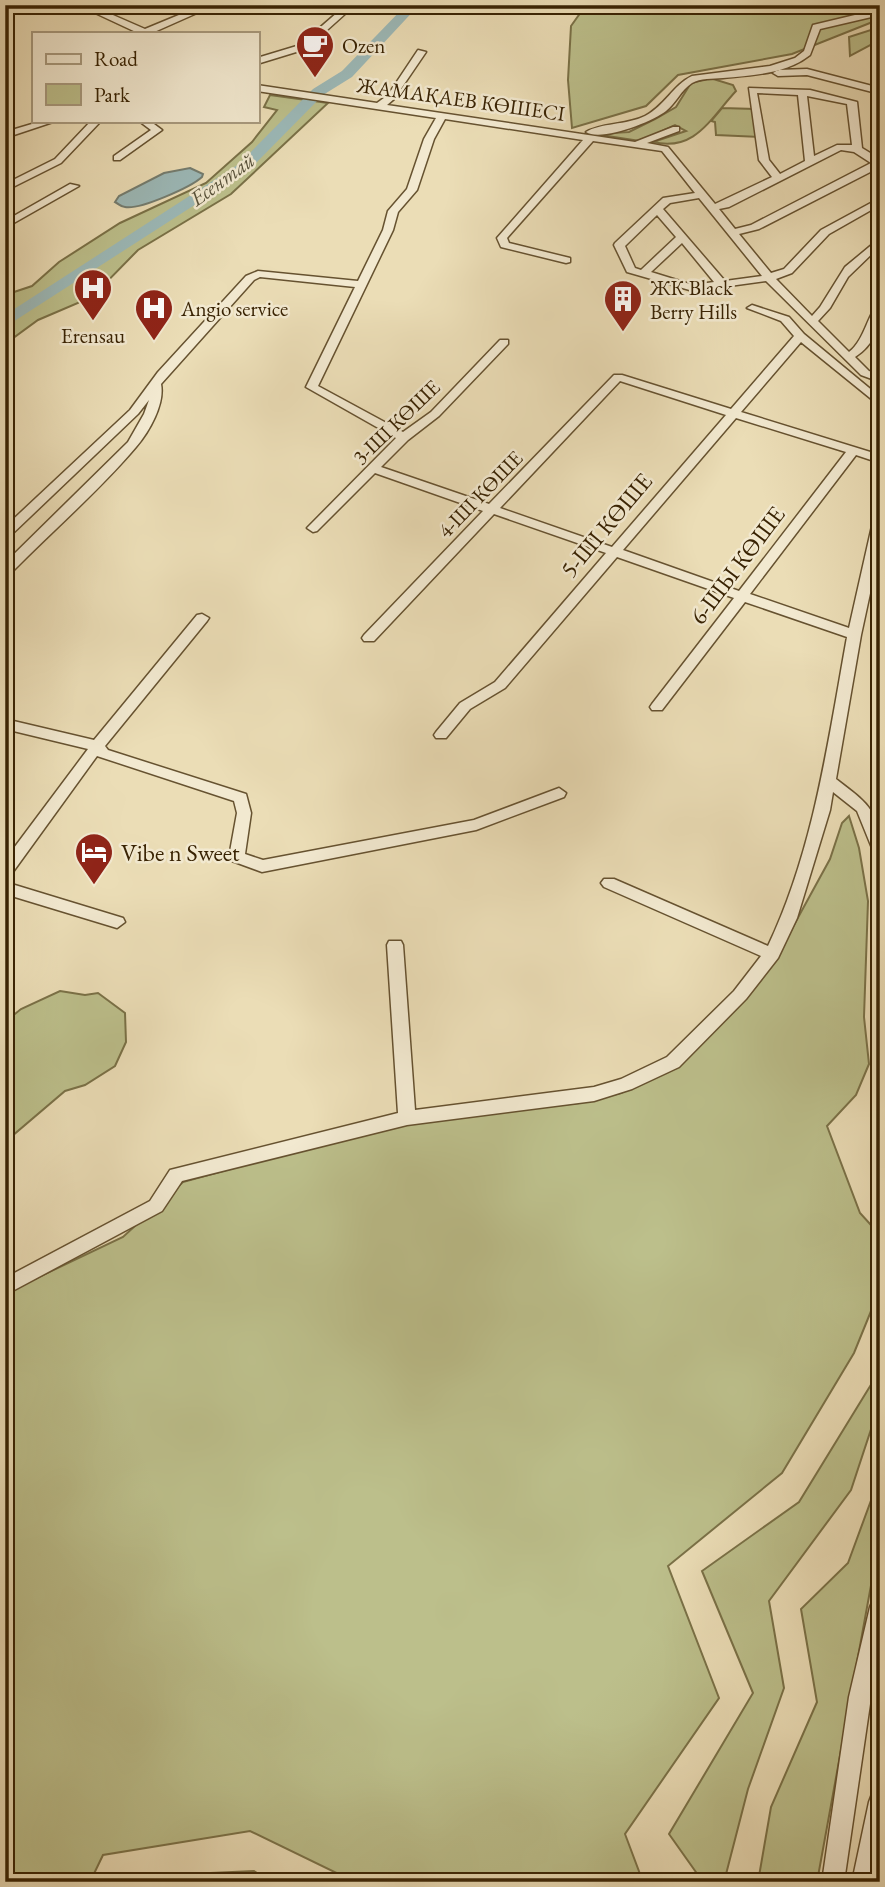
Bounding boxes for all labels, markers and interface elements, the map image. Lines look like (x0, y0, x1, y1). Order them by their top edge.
cafe icon: Ozen (294, 24, 336, 79)
legend (32, 32, 259, 122)
place label: Ozen (342, 32, 385, 59)
text: Road (94, 45, 138, 72)
street label: ЖАМАҚАЕВ КӨШЕСІ (354, 71, 567, 127)
text: Park (94, 81, 131, 108)
water label: Есентай (183, 146, 260, 212)
hospital icon: Erensau (72, 267, 114, 322)
place label: ЖК Black Berry Hills (649, 274, 737, 325)
building icon: ЖК Black Berry Hills (602, 278, 644, 333)
hospital icon: Angio service (133, 287, 175, 342)
place label: Angio service (180, 295, 288, 322)
place label: Erensau (61, 322, 125, 349)
street label: 3-ШІ КӨШЕ (347, 373, 446, 470)
street label: 4-ШІ КӨШЕ (432, 444, 529, 543)
street label: 5-ШІ КӨШЕ (553, 466, 659, 584)
street label: 6-ШЫ КӨШЕ (682, 500, 792, 630)
hotel icon: Vibe n Sweet (73, 831, 115, 886)
place label: Vibe n Sweet (121, 837, 240, 868)

